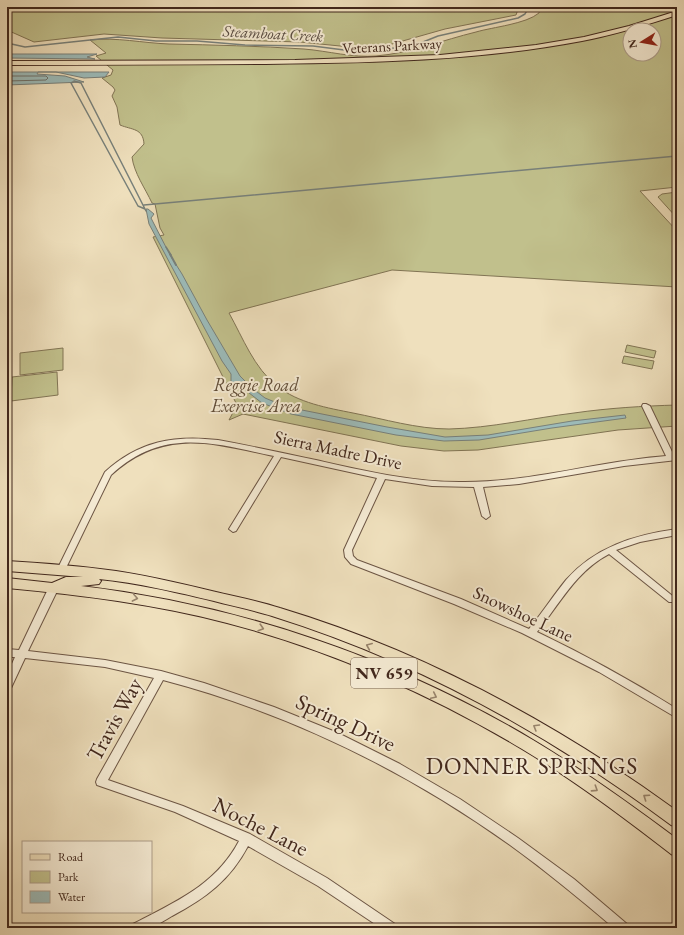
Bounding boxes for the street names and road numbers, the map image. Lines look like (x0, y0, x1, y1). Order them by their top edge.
street label: Veterans Parkway (342, 33, 443, 58)
street label: Sierra Madre Drive (272, 425, 404, 474)
street label: Snowshoe Lane (470, 580, 577, 647)
road number: NV 659 (351, 658, 417, 688)
street label: Travis Way (80, 672, 149, 766)
street label: Spring Drive (291, 687, 401, 758)
street label: Noche Lane (208, 790, 314, 863)

